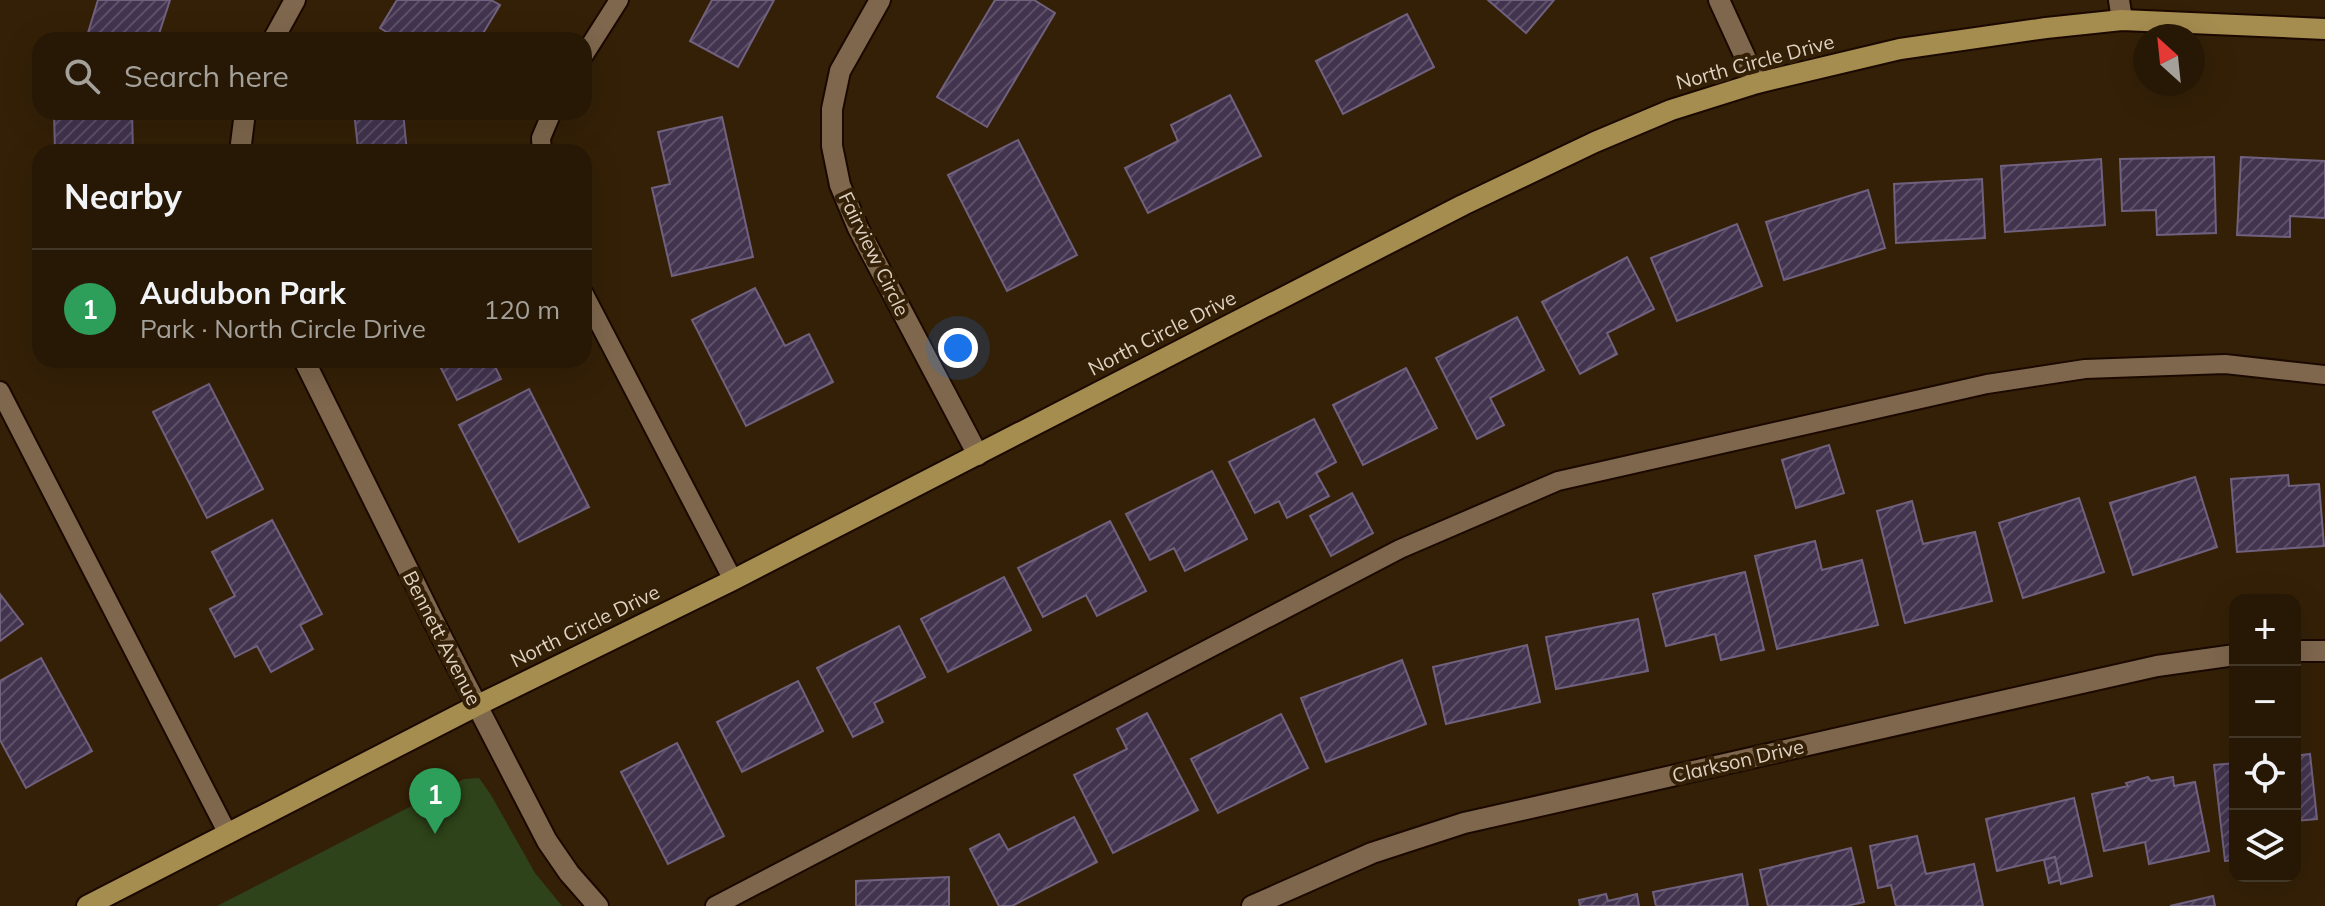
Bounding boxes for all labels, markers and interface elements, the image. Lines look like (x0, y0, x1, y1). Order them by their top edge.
north arrow (2133, 24, 2205, 96)
street label: North Circle Drive (1673, 28, 1837, 95)
search box (32, 32, 592, 120)
icon: search (60, 54, 104, 98)
text: Search here (124, 57, 289, 95)
text: Nearby (64, 175, 182, 218)
street label: Fairview Circle (834, 187, 915, 320)
text: Audubon Park (140, 274, 346, 312)
street label: North Circle Drive (1084, 284, 1240, 381)
text: 1 (82, 293, 98, 326)
text: 120 m (484, 293, 560, 326)
text: Park · North Circle Drive (140, 312, 426, 345)
your location (938, 328, 978, 368)
street label: Bennett Avenue (398, 566, 487, 709)
street label: North Circle Drive (506, 579, 663, 672)
map controls (2229, 594, 2301, 882)
button: + (2229, 594, 2301, 666)
button: − (2229, 666, 2301, 738)
street label: Clarkson Drive (1670, 733, 1806, 788)
button: locate (2229, 738, 2301, 810)
pin: 1 (409, 768, 461, 834)
button: layers (2229, 810, 2301, 882)

